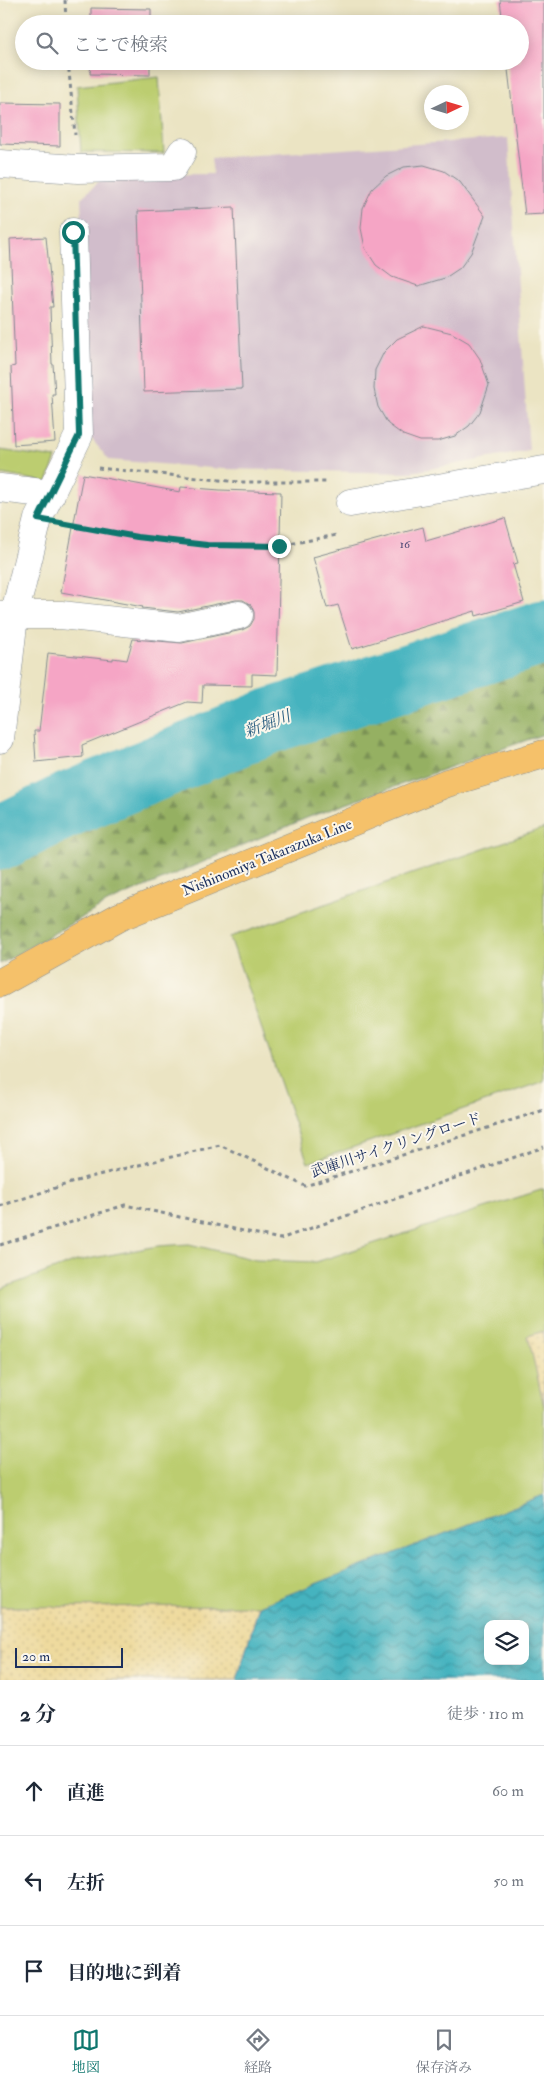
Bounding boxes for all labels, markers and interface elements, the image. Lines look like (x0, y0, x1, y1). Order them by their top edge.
search box (15, 15, 529, 70)
icon: search (33, 29, 61, 57)
text: ここで検索 (73, 33, 168, 57)
north arrow (424, 85, 469, 130)
route start (62, 221, 85, 244)
route end (268, 535, 291, 558)
house number: 16 (400, 537, 411, 552)
water label: 新堀川 (241, 705, 295, 742)
street label: Nishinomiya Takarazuka Line (179, 815, 355, 900)
street label: 武庫川サイクリングロード (308, 1109, 484, 1182)
map controls (484, 1620, 529, 1665)
button: layers (484, 1620, 529, 1665)
scale bar (15, 1645, 122, 1668)
text: 20 m (22, 1648, 50, 1665)
text: 2 分 (20, 1701, 56, 1728)
text: 徒歩 · 110 m (447, 1704, 524, 1724)
icon: ahead (20, 1777, 48, 1805)
text: 直進 (67, 1781, 105, 1805)
text: 60 m (492, 1781, 524, 1801)
icon: left (20, 1867, 48, 1895)
text: 左折 (67, 1871, 105, 1895)
text: 50 m (493, 1871, 524, 1891)
icon: arrive (20, 1957, 48, 1985)
text: 目的地に到着 (67, 1961, 181, 1985)
tab: 地図 (72, 2026, 100, 2076)
tab: 経路 (244, 2026, 272, 2076)
tab: 保存済み (416, 2026, 472, 2076)

